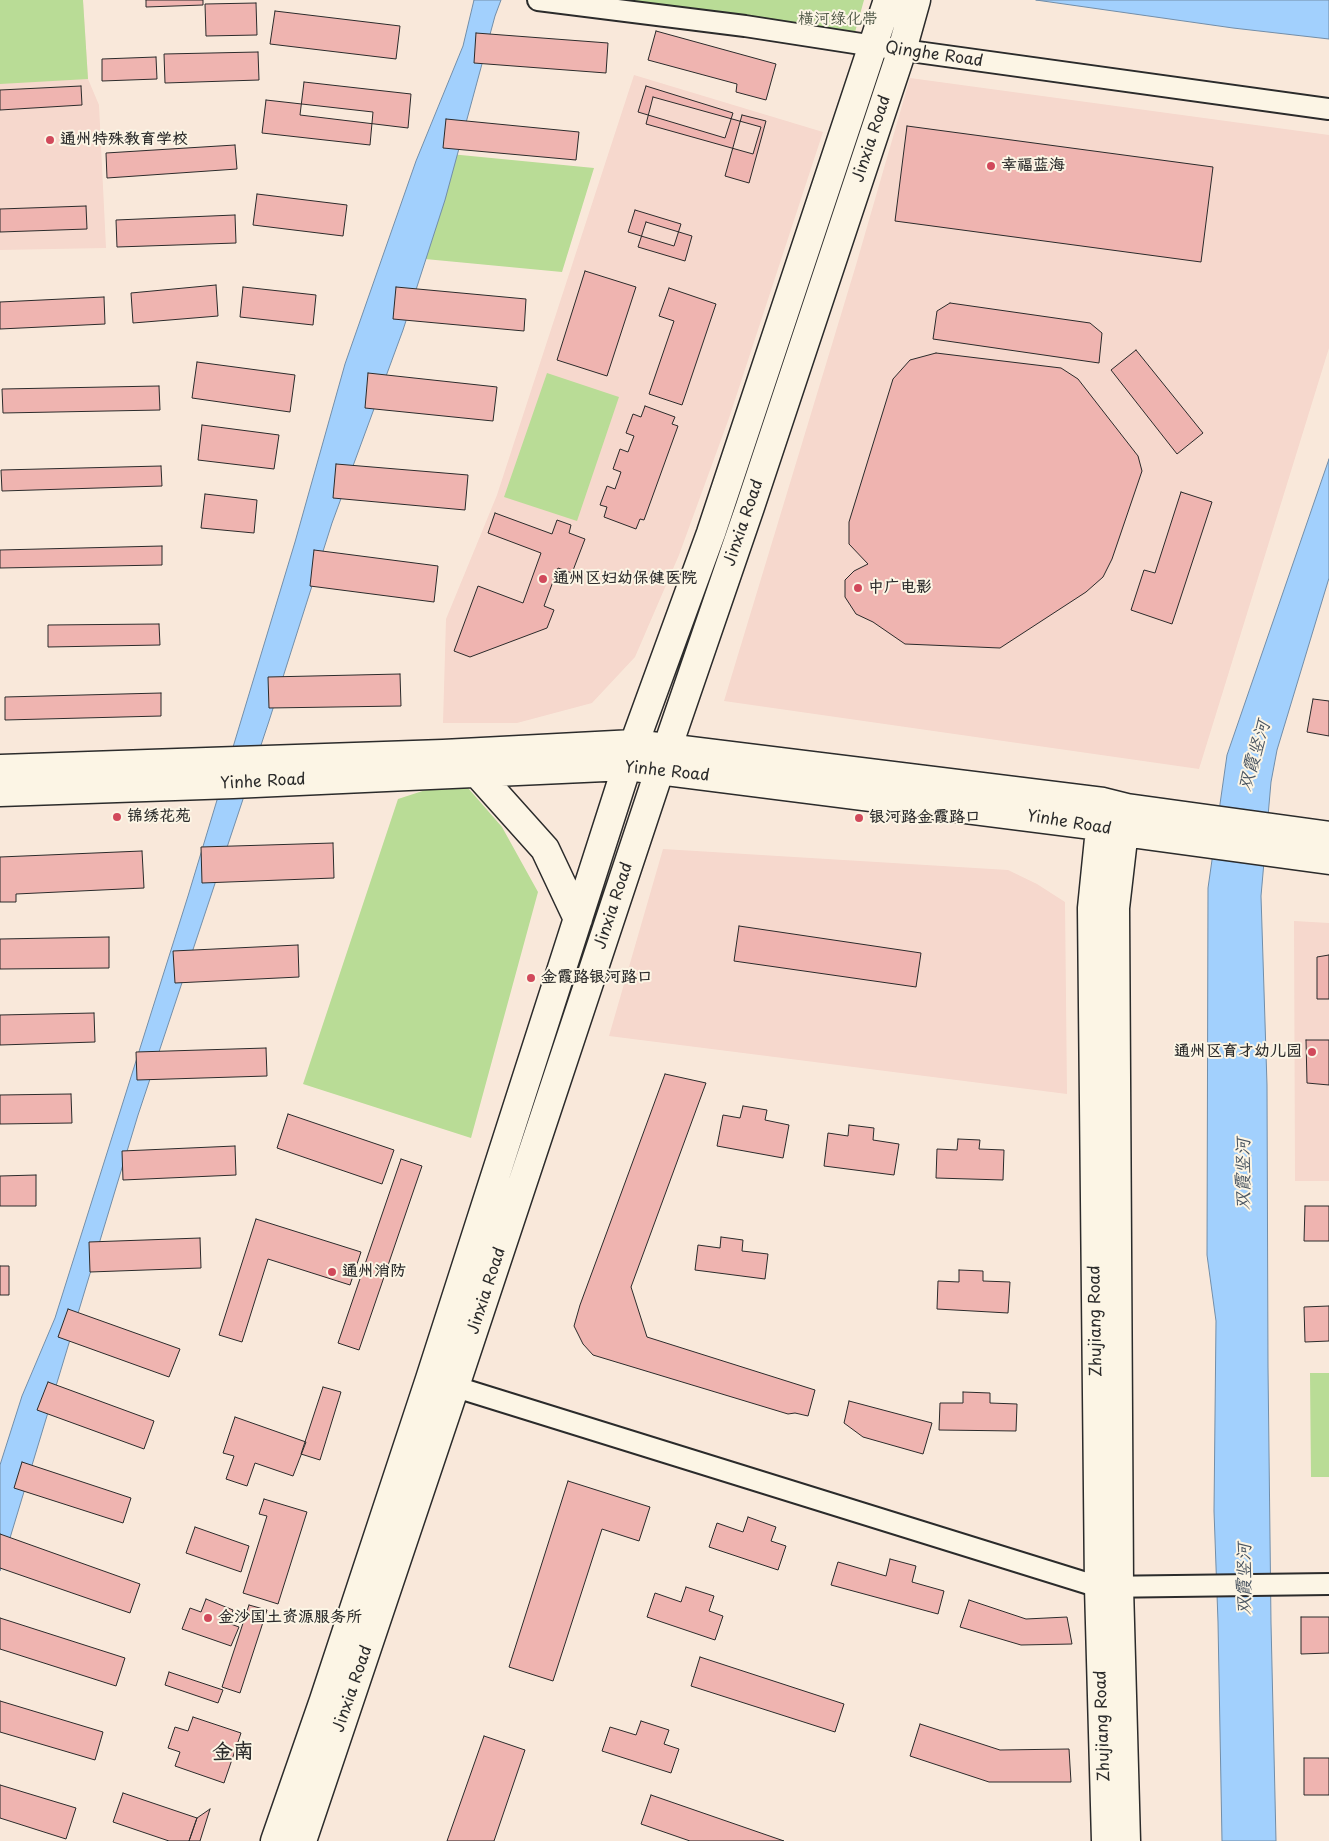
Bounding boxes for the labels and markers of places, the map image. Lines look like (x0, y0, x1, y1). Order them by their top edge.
place label: 通州特殊教育学校 (60, 130, 188, 150)
marker: 通州特殊教育学校 (44, 134, 56, 146)
place label: 幸福蓝海 (1001, 156, 1065, 176)
marker: 幸福蓝海 (985, 160, 997, 172)
place label: 通州区妇幼保健医院 (553, 569, 697, 589)
marker: 通州区妇幼保健医院 (537, 573, 549, 585)
place label: 中广电影 (868, 578, 932, 598)
marker: 中广电影 (852, 582, 864, 594)
place label: 锦绣花苑 (127, 807, 191, 827)
place label: 银河路金霞路口 (869, 808, 981, 828)
marker: 锦绣花苑 (111, 811, 123, 823)
marker: 银河路金霞路口 (853, 812, 865, 824)
place label: 金霞路银河路口 (541, 968, 653, 988)
marker: 金霞路银河路口 (525, 972, 537, 984)
place label: 通州区育才幼儿园 (1174, 1042, 1302, 1062)
marker: 通州区育才幼儿园 (1306, 1046, 1318, 1058)
place label: 通州消防 (342, 1262, 406, 1282)
marker: 通州消防 (326, 1266, 338, 1278)
place label: 金沙国土资源服务所 (218, 1608, 362, 1628)
marker: 金沙国土资源服务所 (202, 1612, 214, 1624)

